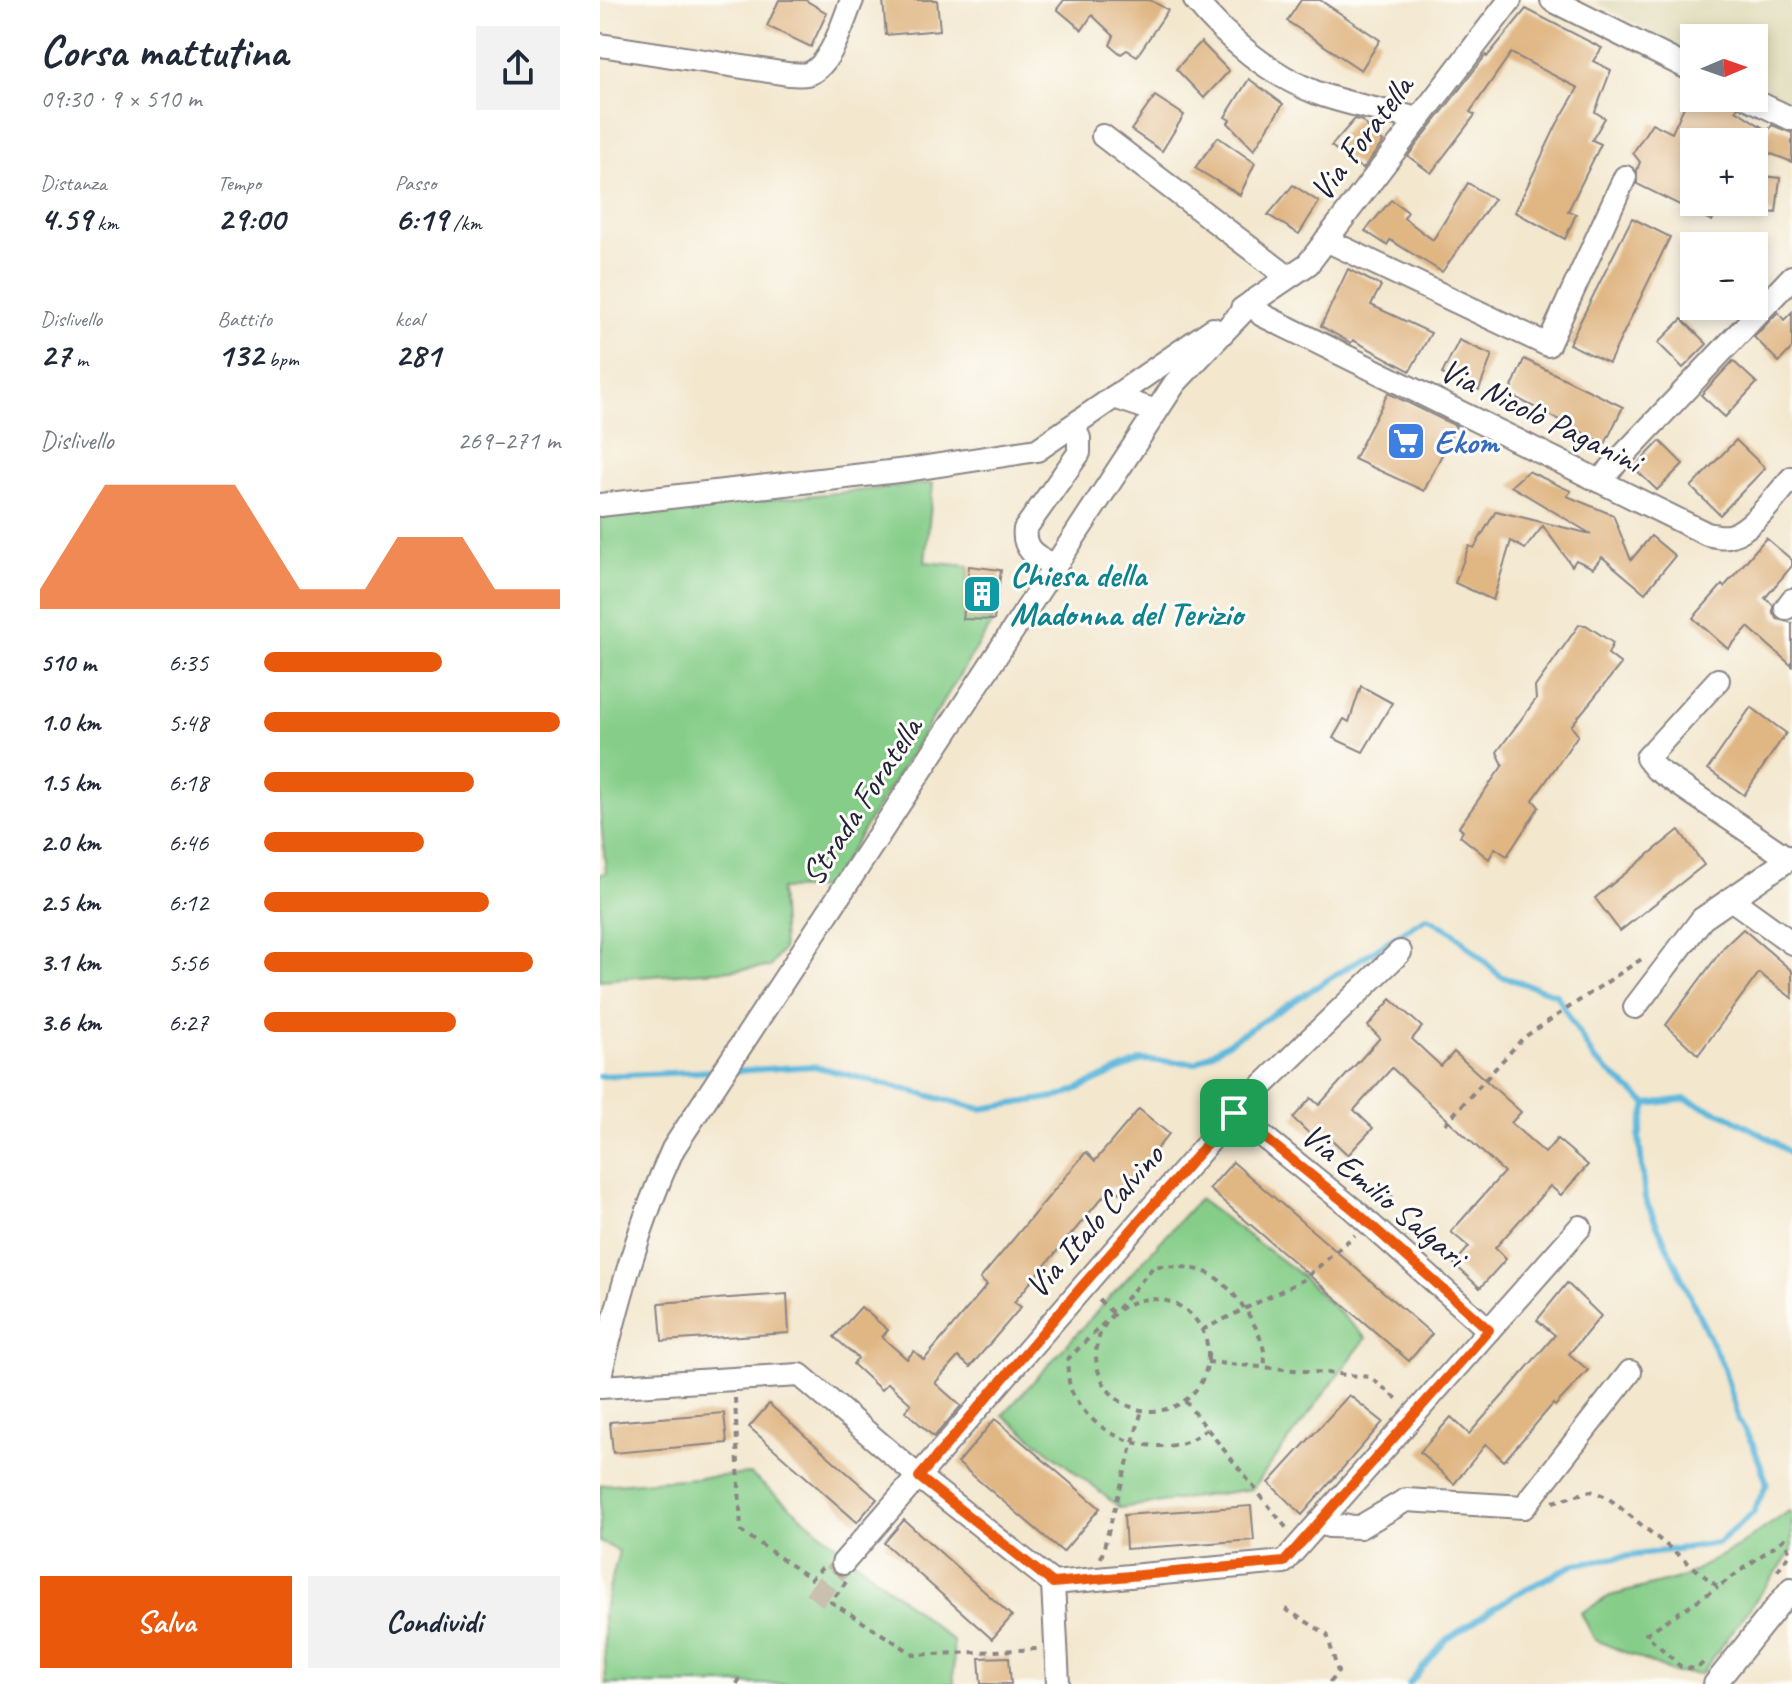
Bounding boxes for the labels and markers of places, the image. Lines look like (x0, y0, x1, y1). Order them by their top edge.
supermarket icon: Ekom (1385, 420, 1427, 462)
place label: Ekom (1434, 420, 1501, 463)
place label: Chiesa della Madonna del Terizio (1010, 553, 1246, 635)
building icon: Chiesa della Madonna del Terizio (961, 573, 1003, 615)
pin (1200, 1079, 1268, 1147)

